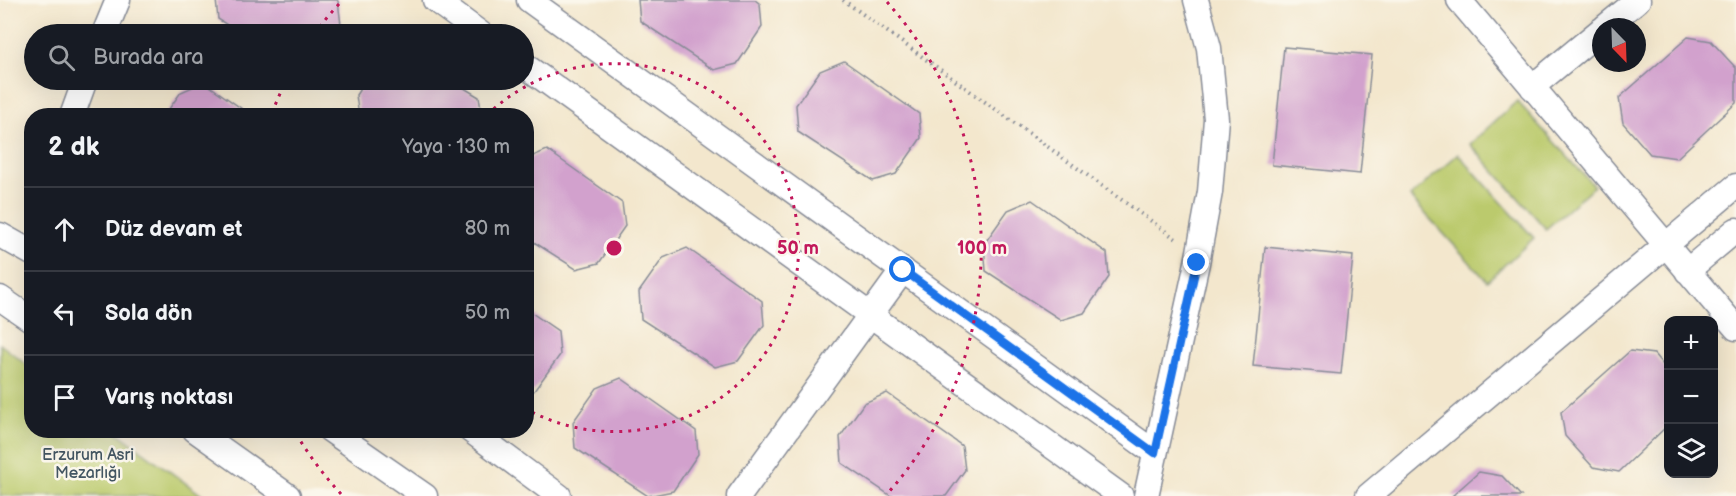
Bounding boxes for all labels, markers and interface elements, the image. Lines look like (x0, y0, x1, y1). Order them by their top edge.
north arrow (1592, 18, 1646, 72)
search box (24, 24, 534, 90)
icon: search (45, 41, 78, 74)
text: Burada ara (93, 44, 204, 71)
text: 2 dk (48, 132, 99, 163)
text: Yaya · 130 m (402, 135, 510, 159)
icon: ahead (48, 213, 81, 246)
text: Düz devam et (105, 216, 242, 243)
text: 80 m (465, 217, 510, 241)
centre of rings (604, 238, 624, 258)
text: 50 m (777, 238, 819, 259)
text: 100 m (957, 238, 1007, 259)
route end (1183, 249, 1209, 275)
route start (889, 256, 915, 282)
icon: left (48, 297, 81, 330)
text: Sola dön (105, 300, 193, 327)
text: 50 m (465, 301, 510, 325)
map controls (1664, 316, 1718, 478)
button: + (1664, 316, 1718, 370)
button: − (1664, 370, 1718, 424)
icon: arrive (48, 381, 81, 414)
text: Varış noktası (105, 384, 233, 411)
button: layers (1664, 424, 1718, 478)
park label: Erzurum Asri Mezarlığı (42, 446, 134, 483)

